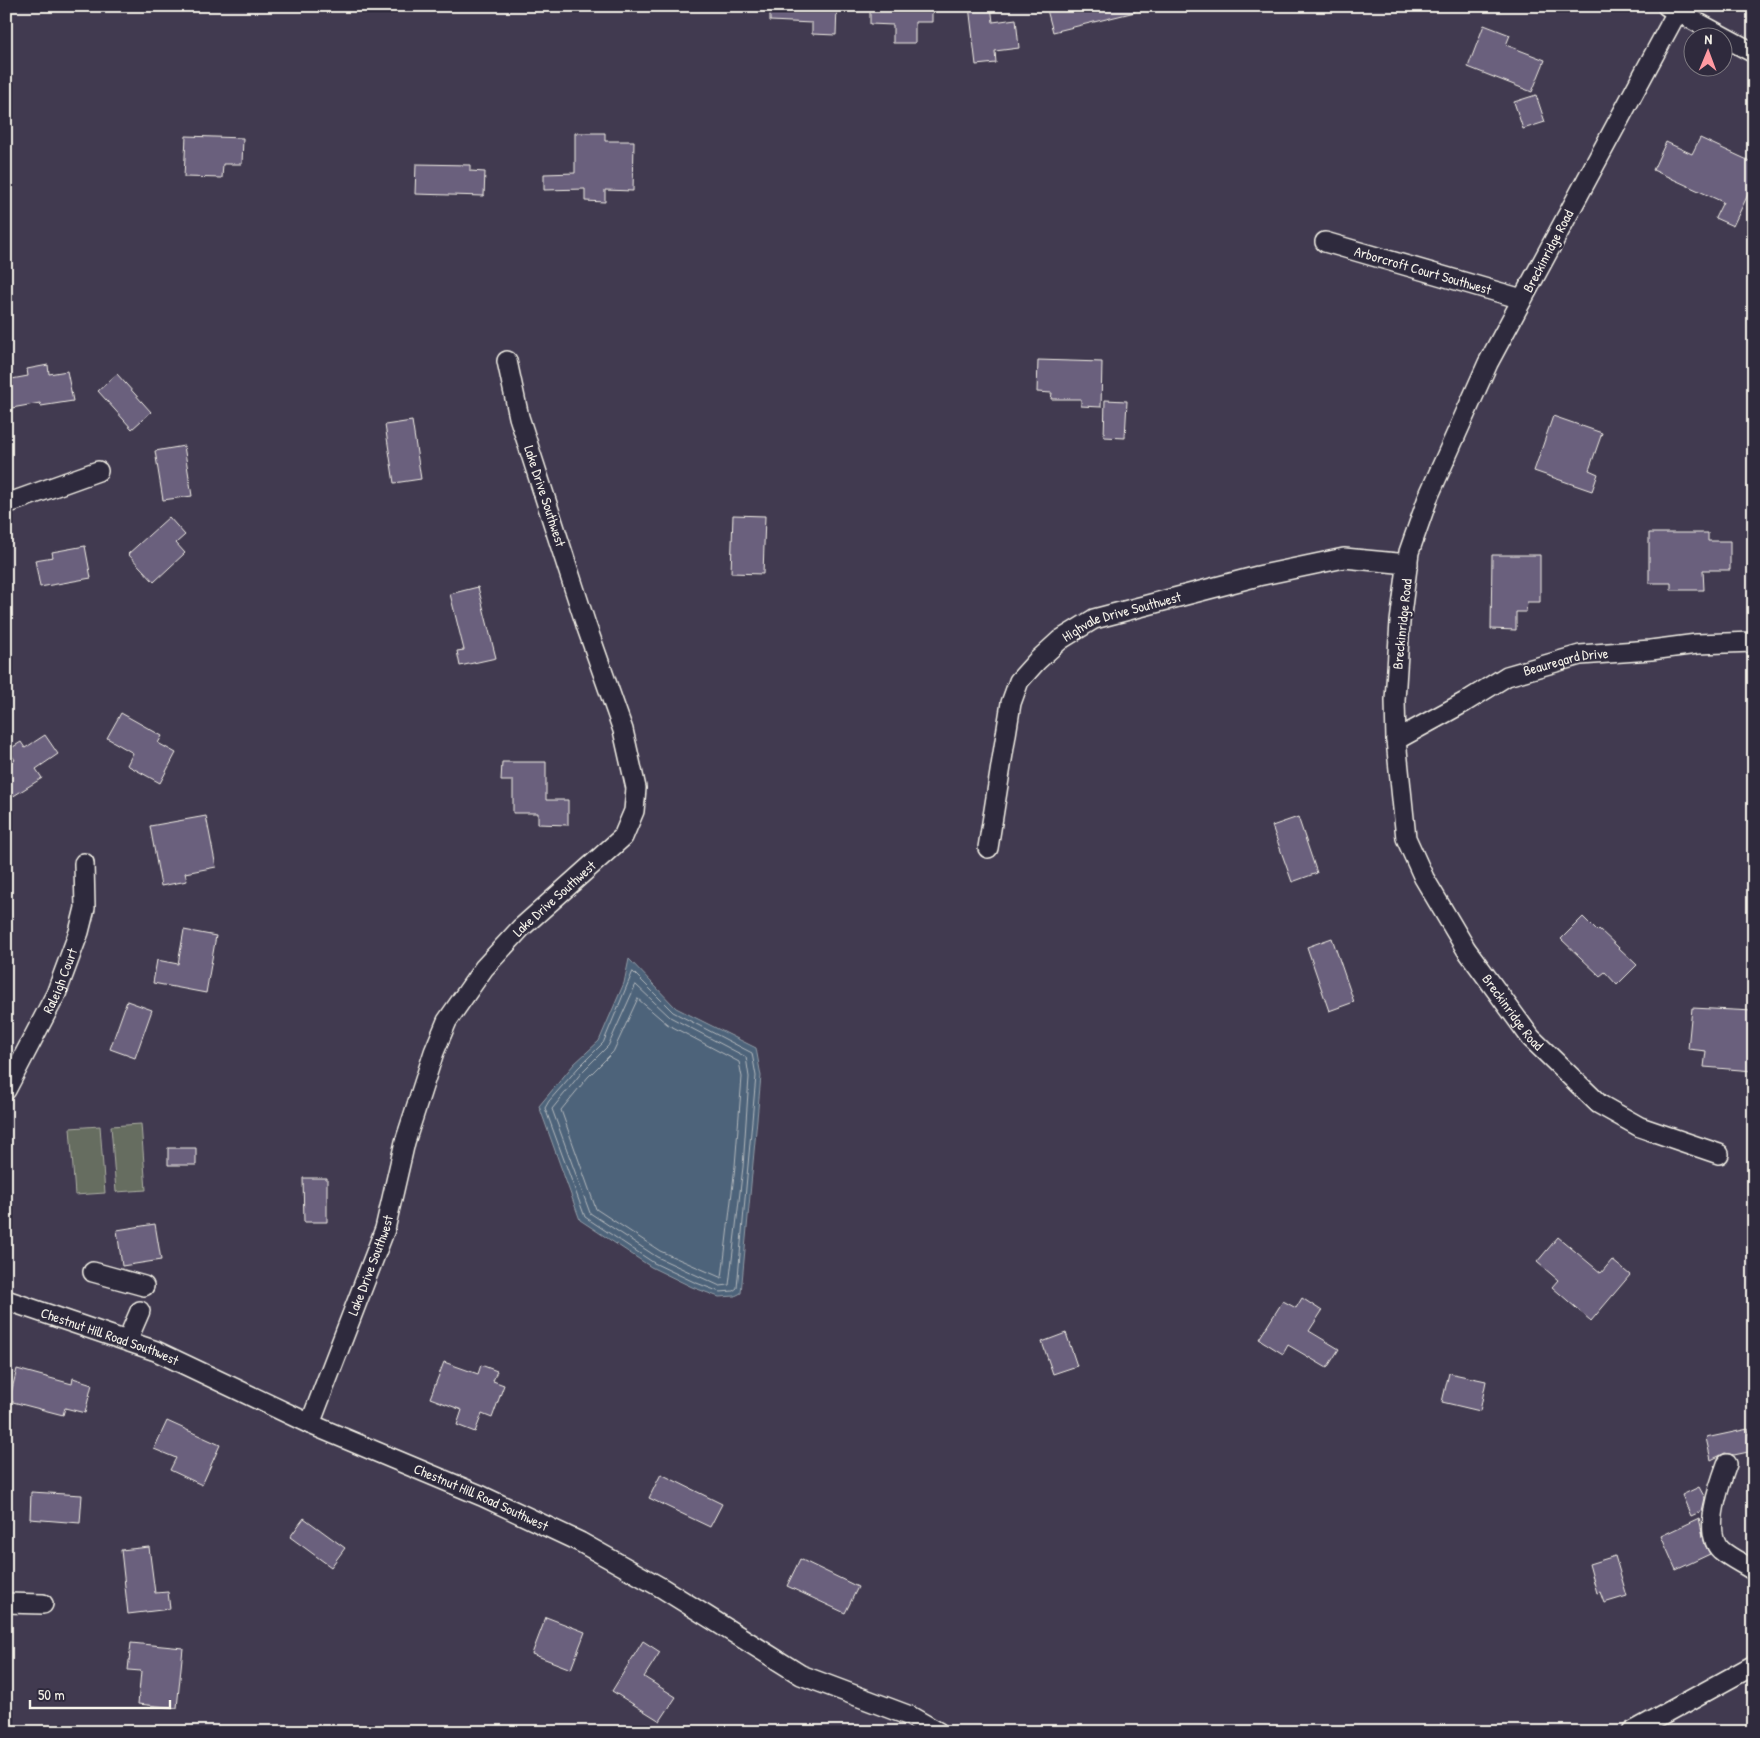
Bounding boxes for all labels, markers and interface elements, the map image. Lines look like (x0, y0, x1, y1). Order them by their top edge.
north arrow (1682, 28, 1732, 78)
text: N (1704, 29, 1713, 48)
street label: Breckinridge Road (1518, 206, 1578, 296)
street label: Arborcroft Court Southwest (1352, 241, 1494, 299)
street label: Lake Drive Southwest (520, 443, 571, 549)
street label: Breckinridge Road (1387, 577, 1417, 670)
street label: Highvale Drive Southwest (1058, 587, 1183, 646)
street label: Beauregard Drive (1521, 643, 1609, 680)
street label: Lake Drive Southwest (508, 856, 600, 940)
street label: Raleigh Court (38, 945, 81, 1016)
street label: Breckinridge Road (1478, 970, 1548, 1055)
street label: Lake Drive Southwest (343, 1213, 397, 1318)
street label: Chestnut Hill Road Southwest (38, 1303, 182, 1370)
street label: Chestnut Hill Road Southwest (411, 1459, 552, 1535)
scale bar (30, 1678, 170, 1710)
text: 50 m (38, 1684, 65, 1705)

